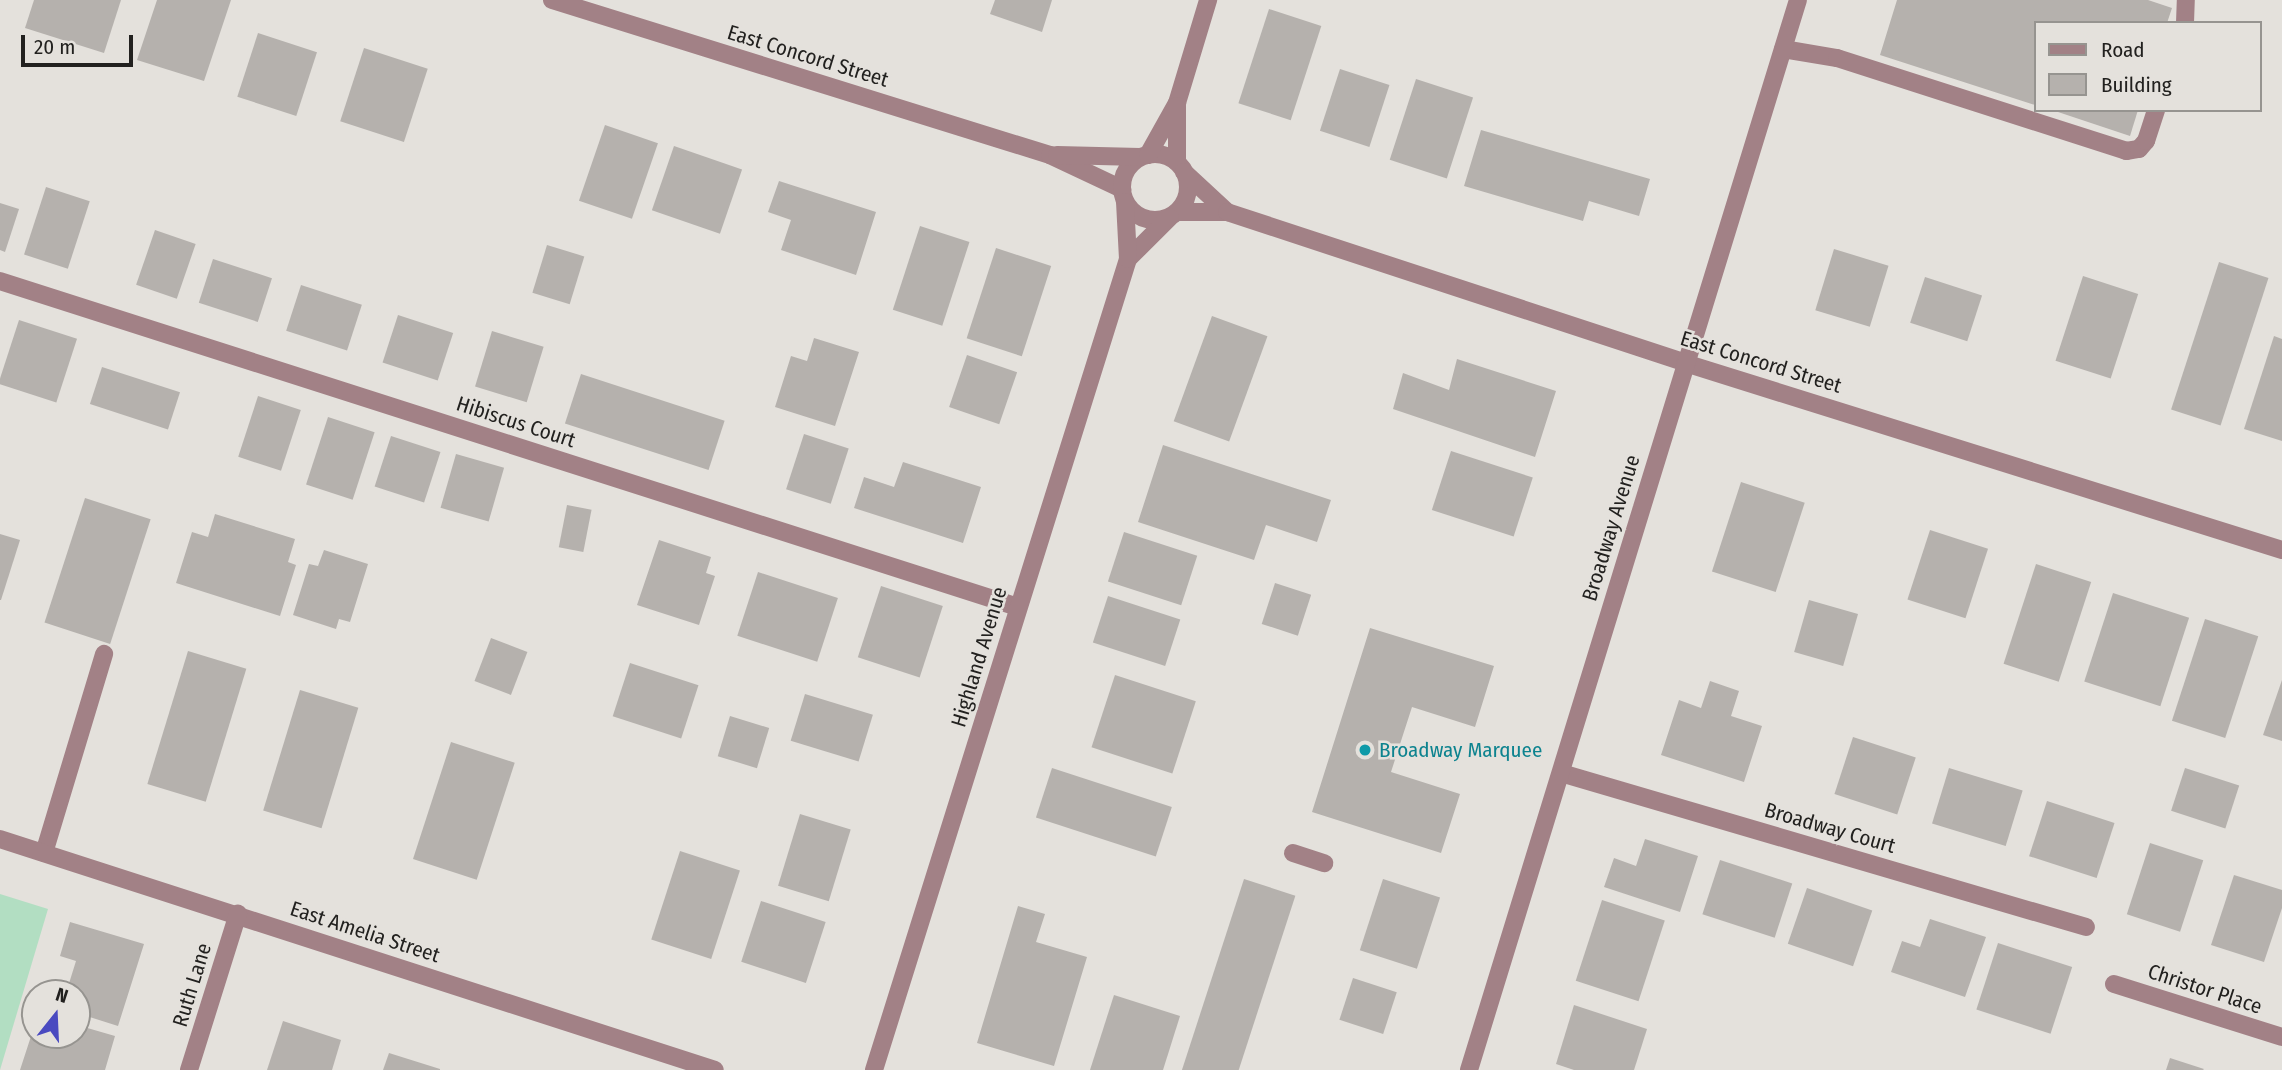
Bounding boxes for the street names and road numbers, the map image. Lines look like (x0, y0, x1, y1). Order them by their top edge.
street label: East Concord Street (724, 20, 892, 92)
street label: East Concord Street (1677, 326, 1845, 398)
street label: Hibiscus Court (453, 391, 579, 453)
street label: Broadway Avenue (1577, 452, 1645, 604)
street label: Highland Avenue (946, 584, 1012, 730)
street label: Broadway Court (1762, 797, 1898, 859)
street label: East Amelia Street (287, 896, 443, 968)
street label: Ruth Lane (167, 940, 217, 1030)
street label: Christor Place (2145, 959, 2265, 1019)

